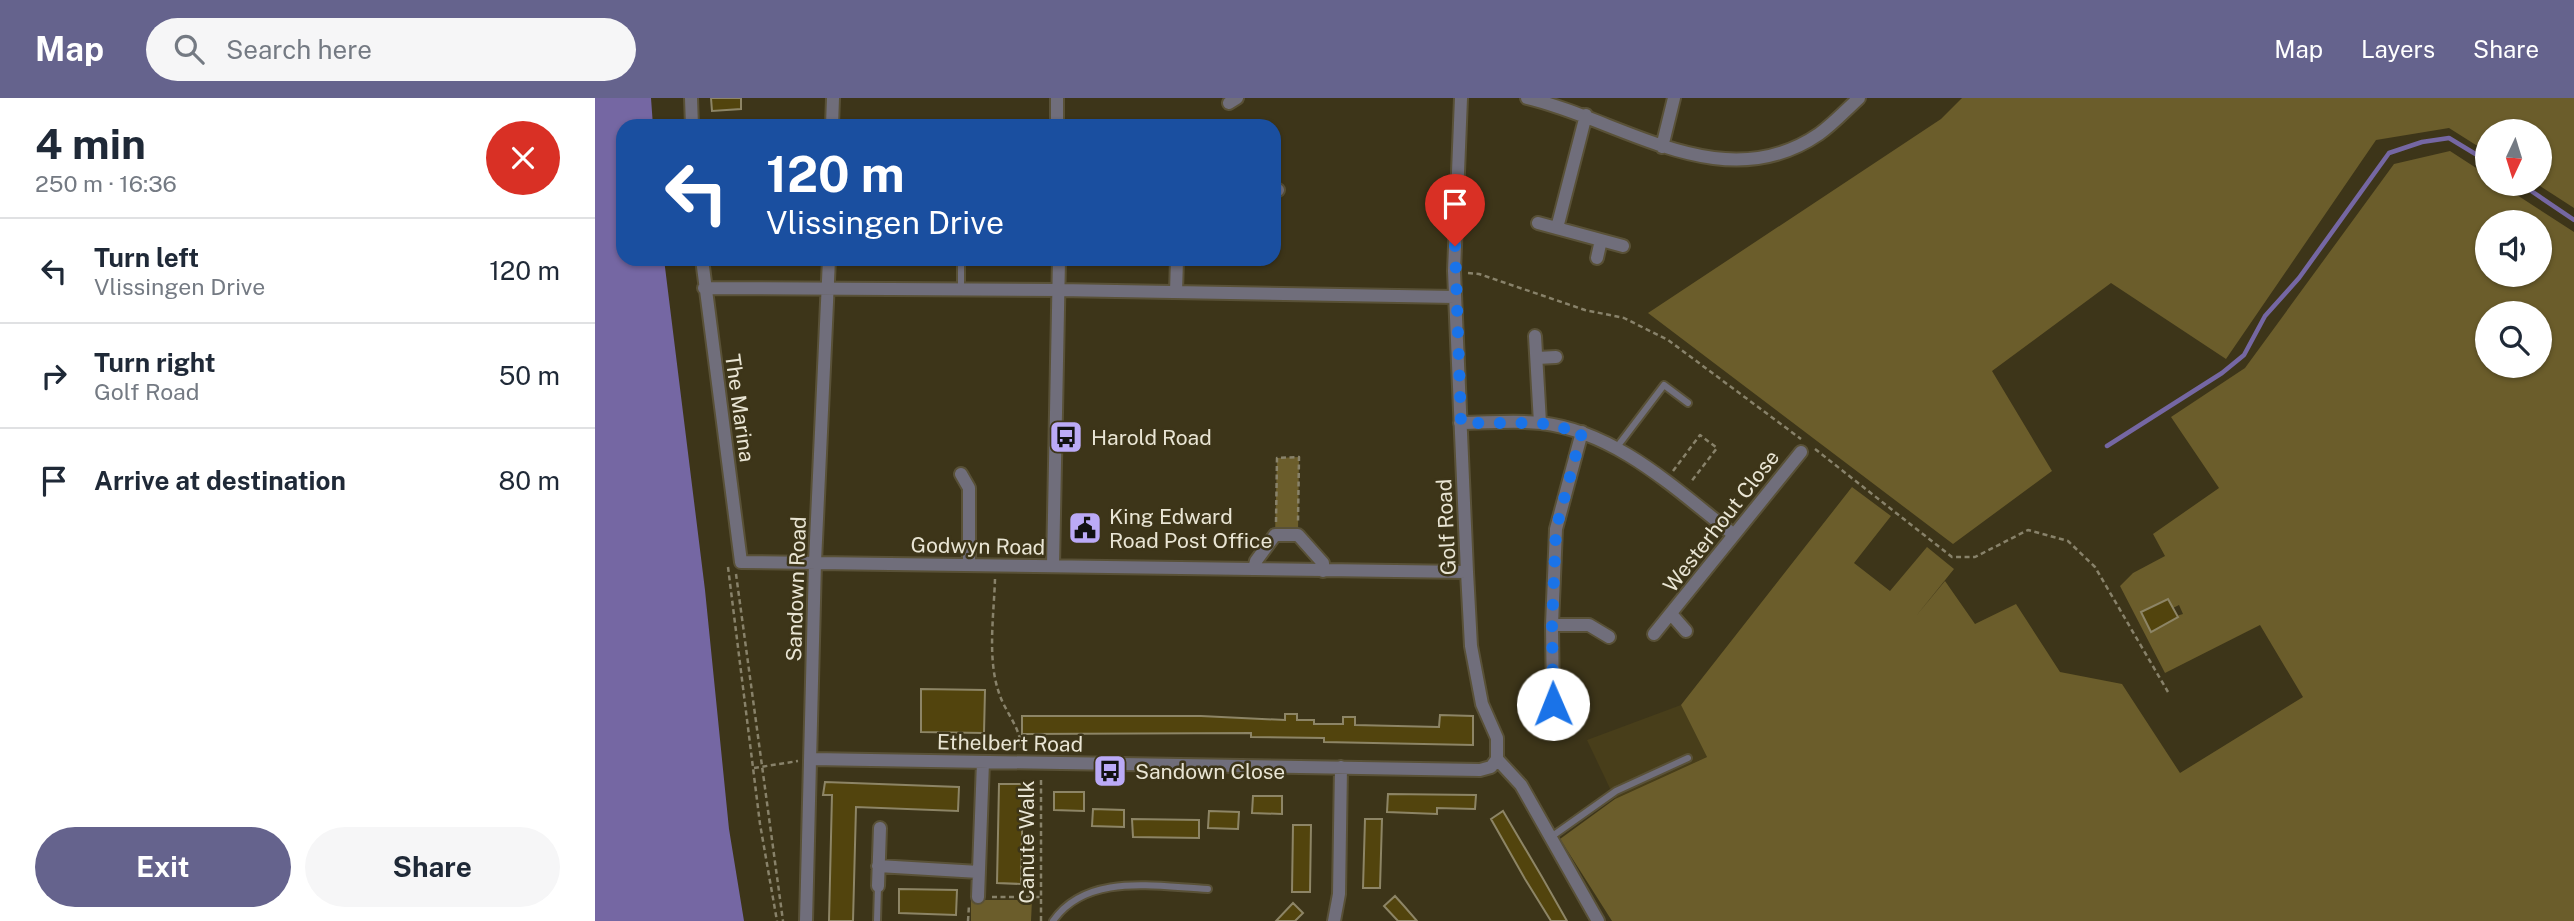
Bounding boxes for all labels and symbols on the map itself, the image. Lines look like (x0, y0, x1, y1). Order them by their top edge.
north arrow (2475, 119, 2551, 196)
pin (1425, 174, 1485, 246)
street label: The Marina (720, 352, 760, 464)
bus stop icon: Harold Road (1047, 418, 1085, 456)
place label: Harold Road (1091, 425, 1212, 450)
street label: Westerhout Close (1658, 445, 1784, 597)
street label: Golf Road (1431, 478, 1461, 576)
place label: King Edward Road Post Office (1109, 504, 1272, 553)
public building icon: King Edward Road Post Office (1066, 509, 1104, 547)
street label: Sandown Road (781, 516, 811, 662)
street label: Godwyn Road (910, 532, 1046, 560)
position arrow (1516, 667, 1590, 741)
street label: Ethelbert Road (937, 729, 1083, 757)
bus stop icon: Sandown Close (1091, 752, 1129, 790)
place label: Sandown Close (1135, 759, 1285, 784)
street label: Canute Walk (1014, 780, 1039, 904)

